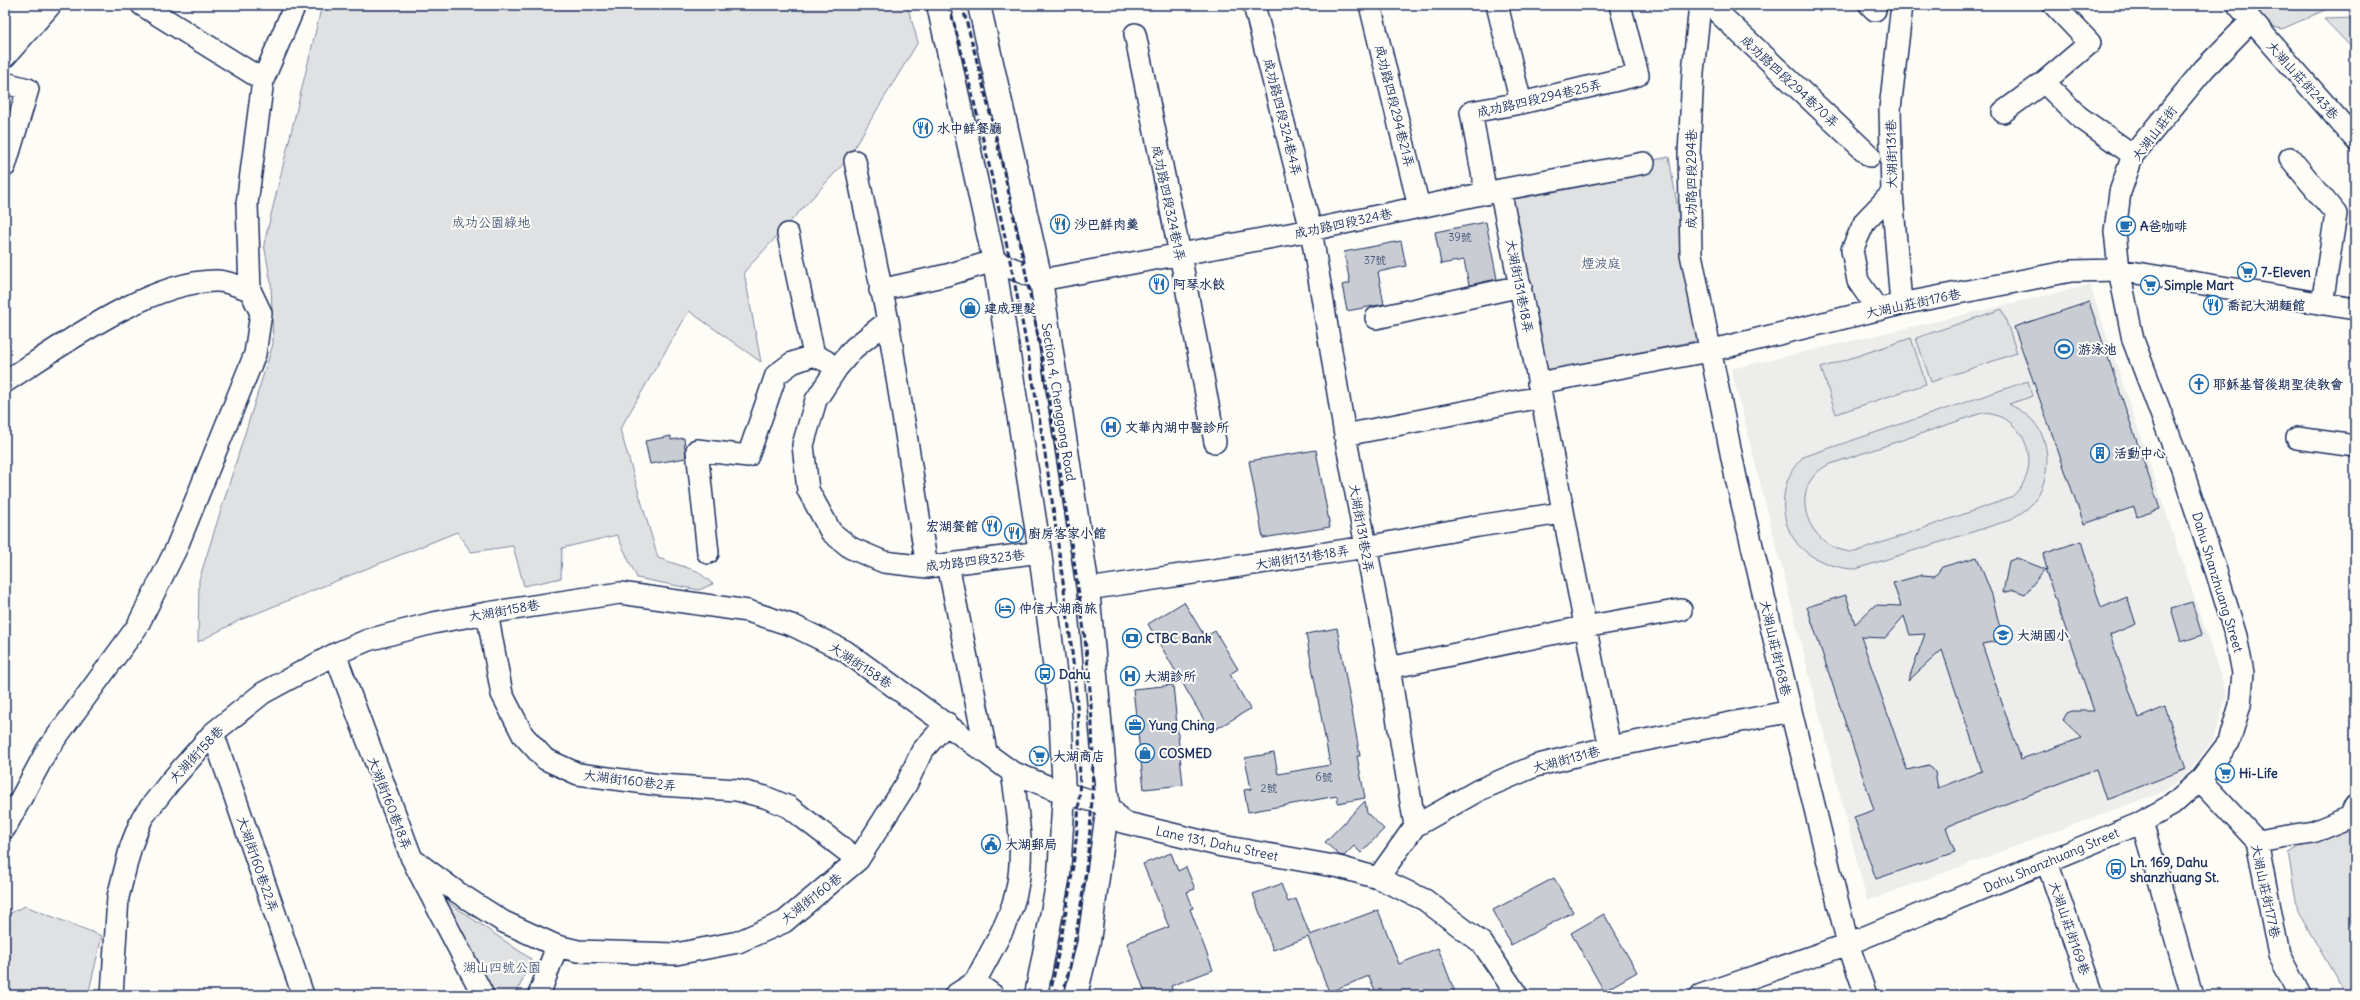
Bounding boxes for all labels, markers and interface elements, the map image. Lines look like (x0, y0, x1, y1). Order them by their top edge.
street label: 成功路四段294巷70弄 (1737, 31, 1842, 131)
street label: 大湖山莊街243巷 (2263, 38, 2342, 123)
street label: 成功路四段294巷21弄 (1371, 43, 1418, 169)
street label: 成功路四段324巷4弄 (1260, 57, 1305, 178)
street label: 成功路四段294巷25弄 (1475, 76, 1603, 121)
street label: 大湖山莊街 (2128, 102, 2181, 164)
restaurant icon: 水中鮮餐廳 (912, 117, 934, 139)
street label: 大湖街131巷 (1882, 119, 1901, 189)
place label: 水中鮮餐廳 (937, 120, 1002, 137)
street label: 成功路四段294巷 (1683, 129, 1700, 229)
street label: 成功路四段324巷1弄 (1148, 144, 1189, 263)
street label: 成功路四段324巷 (1293, 205, 1394, 242)
restaurant icon: 沙巴鮮肉羹 (1049, 213, 1071, 235)
park label: 成功公園綠地 (452, 214, 530, 231)
cafe icon: A爸咖啡 (2115, 215, 2137, 237)
place label: 沙巴鮮肉羹 (1074, 216, 1139, 233)
place label: A爸咖啡 (2140, 218, 2187, 235)
house number: 39號 (1448, 230, 1472, 244)
street label: 大湖街131巷18弄 (1502, 238, 1537, 334)
house number: 37號 (1364, 253, 1386, 267)
park label: 煙波庭 (1581, 255, 1621, 272)
supermarket icon: 7-Eleven (2236, 261, 2258, 283)
place label: 7-Eleven (2261, 264, 2311, 281)
restaurant icon: 阿琴水餃 (1148, 273, 1170, 295)
supermarket icon: Simple Mart (2139, 274, 2161, 296)
place label: 阿琴水餃 (1173, 276, 1225, 293)
place label: Simple Mart (2164, 277, 2234, 294)
street label: 大湖山莊街176巷 (1864, 285, 1962, 322)
restaurant icon: 喬記大湖麵館 (2202, 294, 2224, 316)
shop icon: 建成理髮 (959, 297, 981, 319)
place label: 喬記大湖麵館 (2227, 297, 2305, 314)
place label: 建成理髮 (984, 300, 1036, 317)
street label: Section 4, Chenggong Road (1038, 322, 1079, 483)
sports icon: 游泳池 (2053, 338, 2075, 360)
place label: 游泳池 (2078, 341, 2117, 358)
church icon: 耶穌基督後期聖徒教會 (2188, 373, 2210, 395)
place label: 耶穌基督後期聖徒教會 (2213, 376, 2343, 393)
hospital icon: 文華內湖中醫診所 (1100, 416, 1122, 438)
place label: 文華內湖中醫診所 (1125, 419, 1229, 436)
building icon: 活動中心 (2089, 442, 2111, 464)
place label: 活動中心 (2114, 445, 2166, 462)
street label: 大湖街131巷2弄 (1345, 482, 1378, 574)
street label: Dahu Shanzhuang Street (2188, 510, 2247, 655)
restaurant icon: 宏湖餐館 (981, 515, 1003, 537)
place label: 宏湖餐館 (926, 518, 978, 535)
restaurant icon: 廚房客家小館 (1003, 522, 1025, 544)
place label: 廚房客家小館 (1028, 525, 1106, 542)
street label: 大湖街131巷18弄 (1254, 542, 1350, 573)
street label: 成功路四段323巷 (924, 546, 1026, 575)
street label: 大湖街158巷 (467, 596, 541, 625)
hotel icon: 仲信大湖商旅 (994, 597, 1016, 619)
street label: 大湖山莊街168巷 (1756, 598, 1795, 698)
place label: 仲信大湖商旅 (1019, 600, 1097, 617)
school or university icon: 大湖國小 (1992, 624, 2014, 646)
bank icon: CTBC Bank (1121, 627, 1143, 649)
place label: 大湖國小 (2017, 627, 2069, 644)
place label: CTBC Bank (1146, 630, 1212, 647)
street label: 大湖街158巷 (826, 639, 896, 692)
bus stop icon: Dahu (1034, 663, 1056, 685)
hospital icon: 大湖診所 (1119, 665, 1141, 687)
place label: Dahu (1059, 666, 1091, 683)
place label: 大湖診所 (1144, 668, 1196, 685)
office icon: Yung Ching (1124, 714, 1146, 736)
place label: Yung Ching (1148, 717, 1215, 734)
street label: 大湖街158巷 (166, 722, 227, 787)
shop icon: COSMED (1134, 742, 1156, 764)
street label: 大湖街131巷 (1530, 742, 1602, 777)
supermarket icon: 大湖商店 (1028, 745, 1050, 767)
place label: COSMED (1159, 745, 1212, 762)
place label: 大湖商店 (1053, 748, 1105, 765)
street label: 大湖街160巷18弄 (364, 754, 415, 852)
supermarket icon: Hi-Life (2214, 762, 2236, 784)
place label: Hi-Life (2239, 765, 2278, 782)
street label: 大湖街160巷2弄 (583, 766, 677, 795)
house number: 6號 (1315, 770, 1333, 784)
house number: 2號 (1260, 781, 1278, 795)
street label: 大湖街160巷22弄 (233, 814, 282, 914)
street label: Lane 131, Dahu Street (1154, 822, 1280, 865)
street label: Dahu Shanzhuang Street (1981, 824, 2122, 897)
public building icon: 大湖郵局 (980, 833, 1002, 855)
place label: 大湖郵局 (1005, 836, 1057, 853)
street label: 大湖山莊街177巷 (2247, 842, 2284, 940)
place label: Ln. 169, Dahu shanzhuang St. (2130, 854, 2219, 886)
bus stop icon: Ln. 169, Dahu shanzhuang St. (2105, 858, 2127, 880)
street label: 大湖街160巷 (777, 869, 845, 928)
street label: 大湖山莊街169巷 (2046, 879, 2094, 977)
park label: 湖山四號公園 (463, 959, 541, 976)

